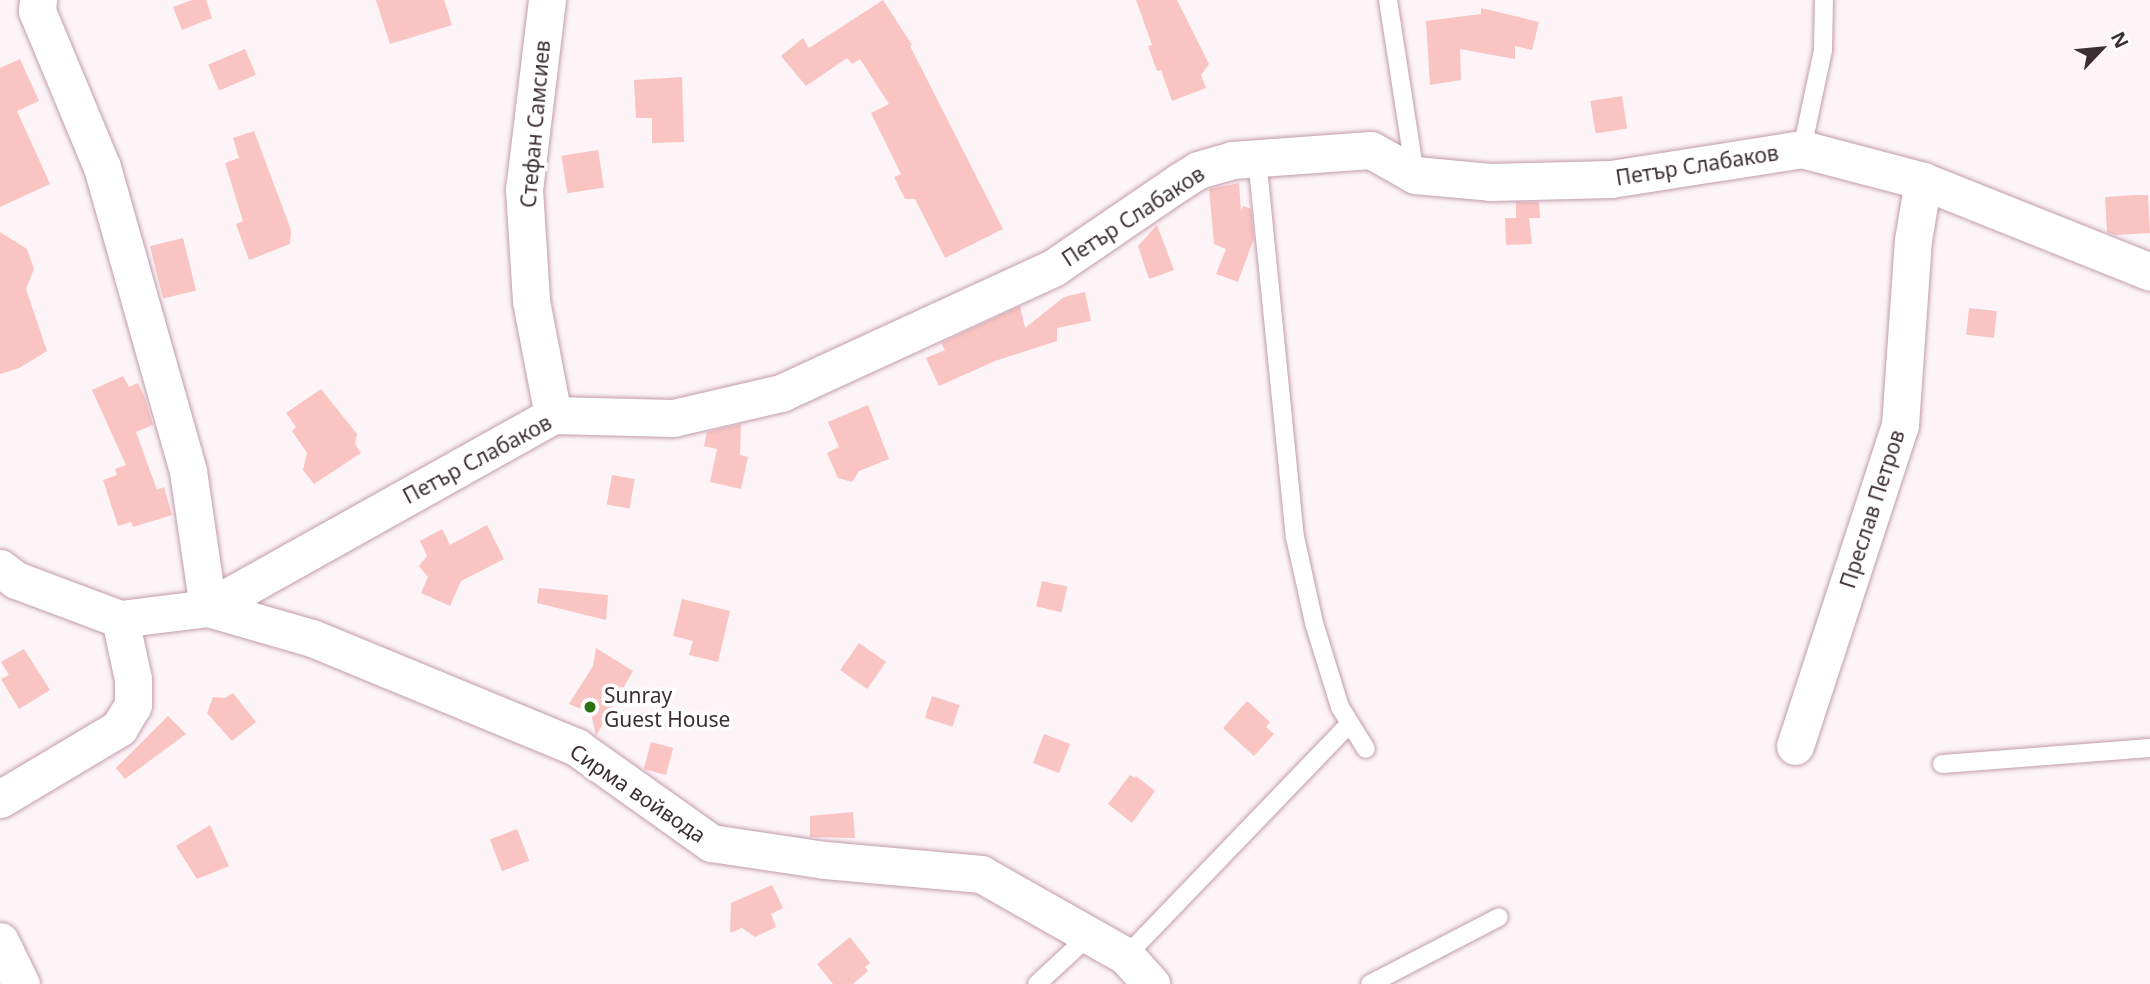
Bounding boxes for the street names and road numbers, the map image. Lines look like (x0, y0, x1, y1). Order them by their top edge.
street label: Стефан Самсиев (515, 39, 555, 209)
street label: Петър Слабаков (1614, 140, 1780, 190)
street label: Петър Слабаков (1057, 161, 1209, 271)
street label: Петър Слабаков (398, 409, 556, 509)
street label: Преслав Петров (1835, 427, 1909, 591)
street label: Сирма войвода (565, 738, 711, 848)

